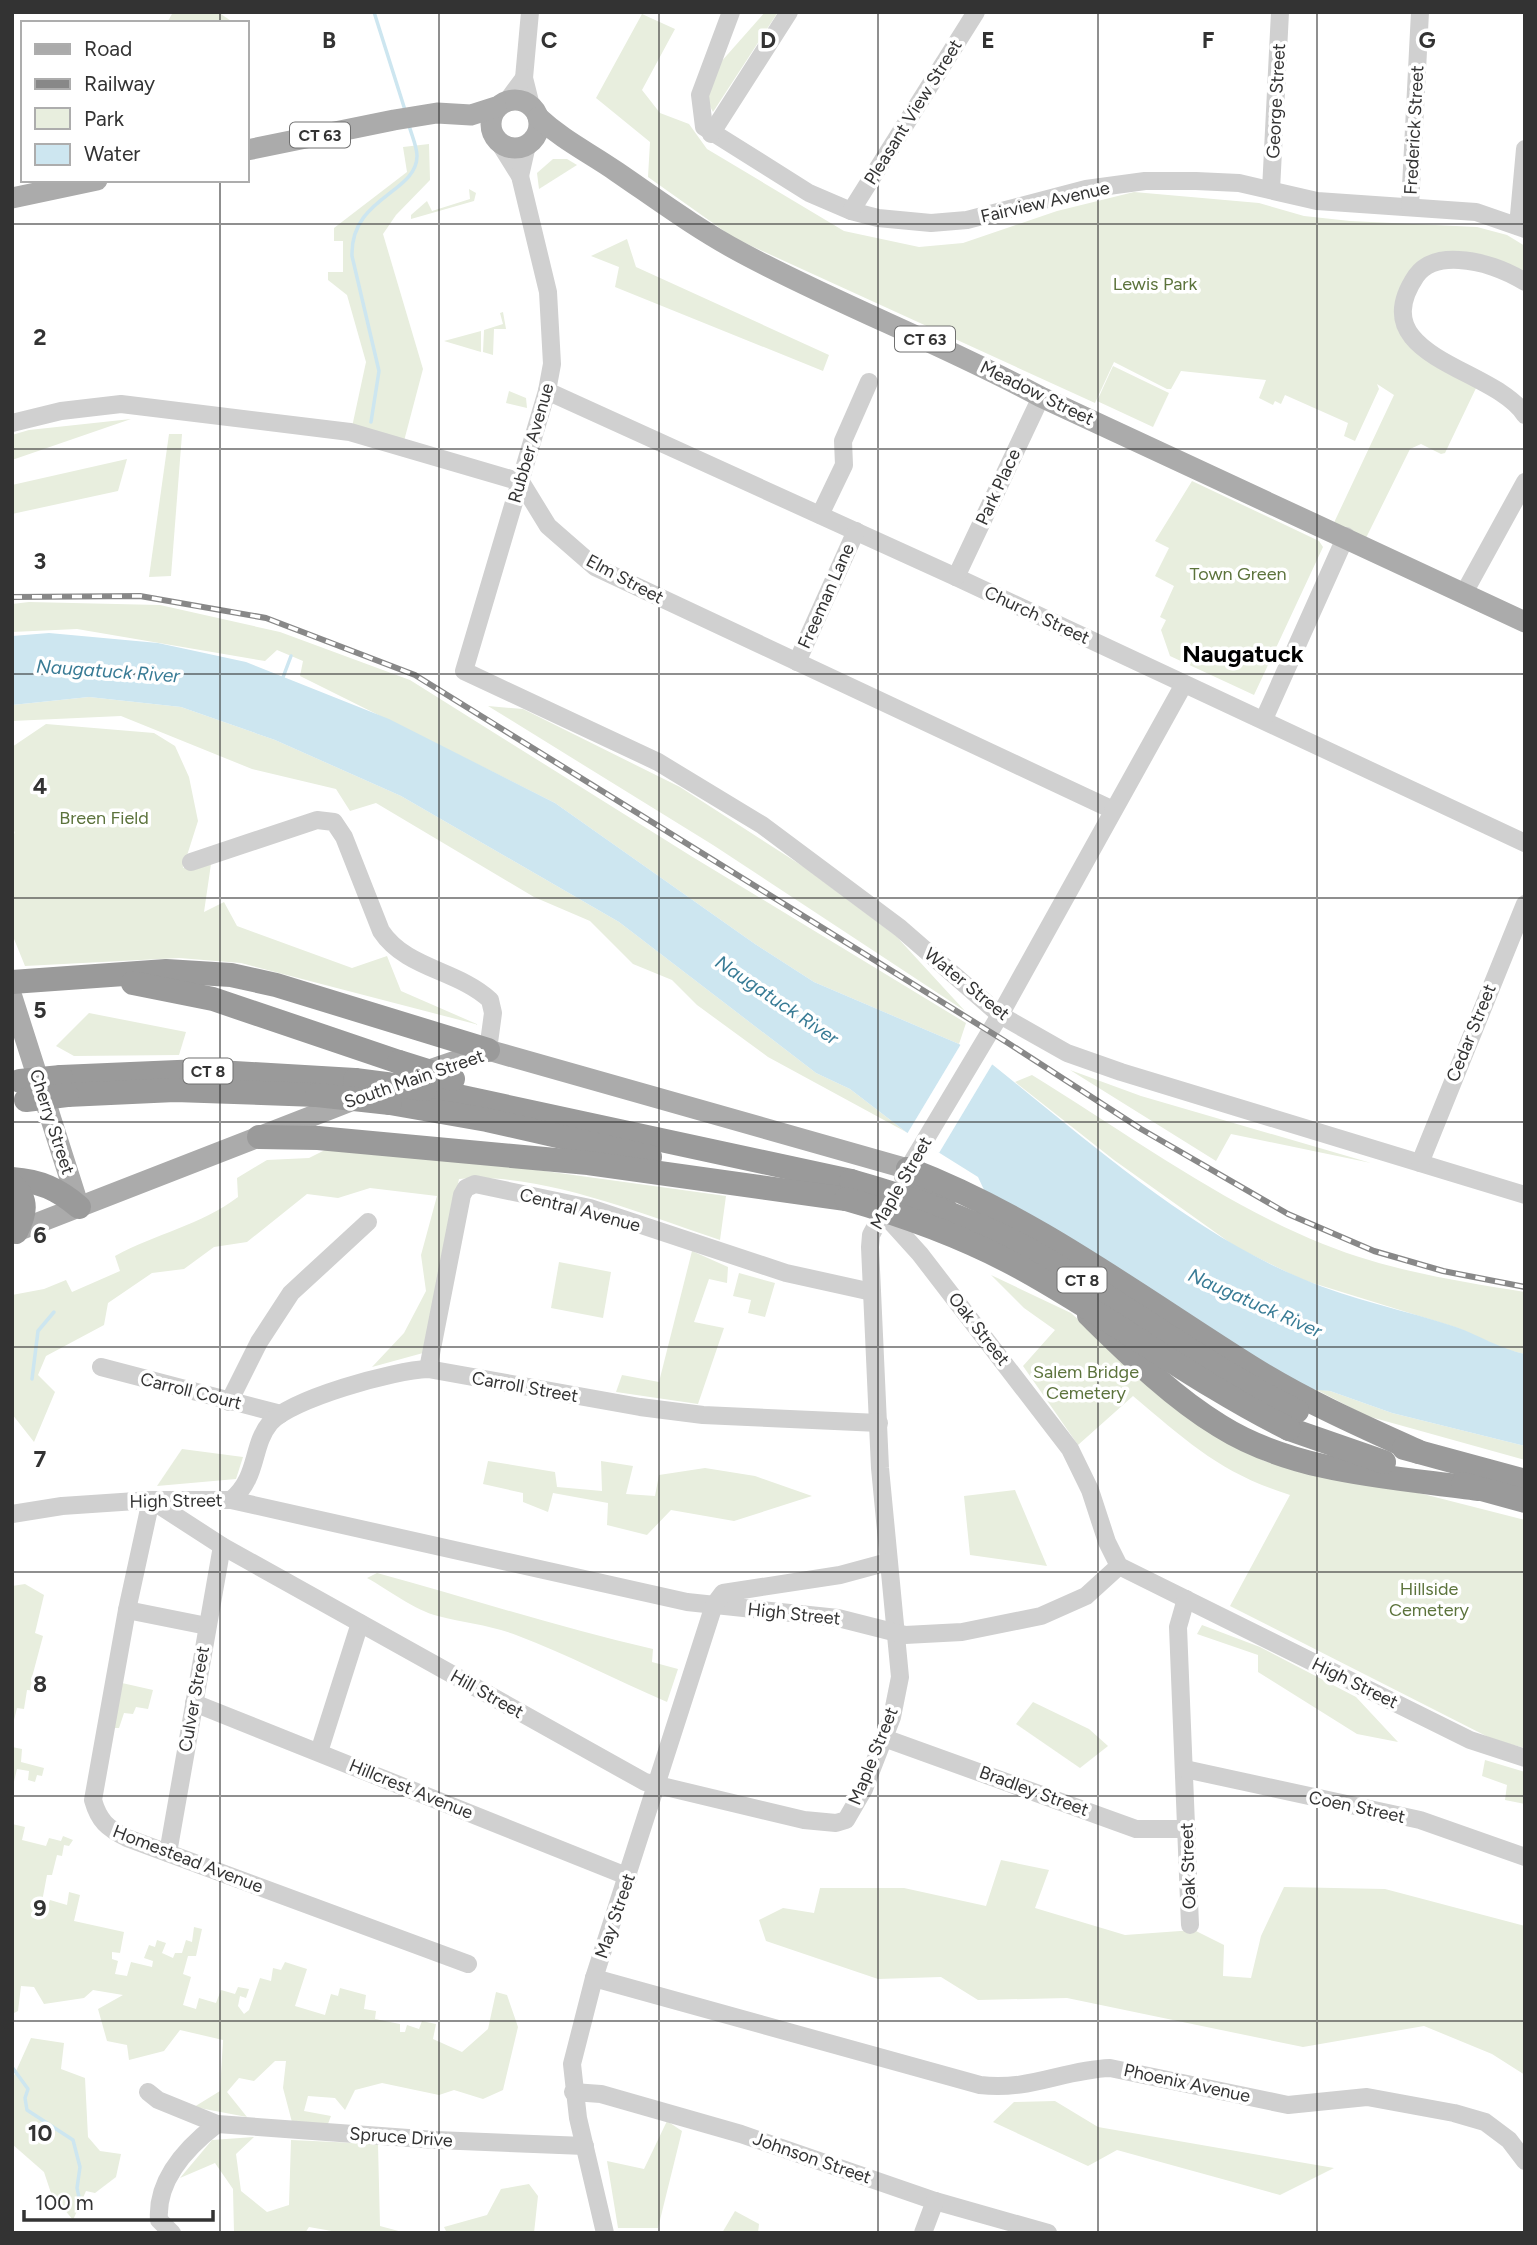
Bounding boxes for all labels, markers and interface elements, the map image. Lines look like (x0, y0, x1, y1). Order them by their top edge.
legend (21, 21, 248, 182)
text: B (322, 26, 336, 54)
text: C (541, 26, 558, 54)
text: D (760, 26, 776, 54)
text: E (981, 26, 995, 54)
text: F (1202, 26, 1215, 54)
text: G (1418, 26, 1436, 54)
street label: Pleasant View Street (859, 35, 967, 189)
text: Road (84, 36, 132, 61)
street label: George Street (1262, 43, 1290, 159)
street label: Frederick Street (1400, 65, 1428, 195)
text: Railway (84, 71, 155, 96)
text: Park (84, 106, 125, 131)
road number: CT 63 (290, 122, 350, 148)
text: Water (84, 141, 140, 166)
street label: Fairview Avenue (978, 176, 1112, 228)
park label: Lewis Park (1113, 273, 1197, 295)
text: 2 (33, 323, 47, 351)
road number: CT 63 (895, 326, 955, 352)
street label: Meadow Street (976, 356, 1098, 430)
street label: Rubber Avenue (503, 380, 559, 505)
street label: Park Place (971, 445, 1025, 529)
street label: Freeman Lane (793, 540, 859, 652)
text: 3 (34, 547, 46, 575)
street label: Elm Street (582, 549, 668, 609)
park label: Town Green (1189, 563, 1287, 585)
street label: Church Street (981, 581, 1093, 649)
district label: Naugatuck (1182, 639, 1304, 668)
water label: Naugatuck River (35, 655, 181, 688)
text: 4 (33, 772, 47, 800)
park label: Breen Field (59, 807, 149, 829)
street label: Water Street (920, 943, 1014, 1025)
water label: Naugatuck River (711, 950, 843, 1050)
street label: Cedar Street (1441, 981, 1501, 1085)
text: 5 (33, 996, 47, 1024)
street label: South Main Street (341, 1045, 487, 1113)
road number: CT 8 (184, 1058, 232, 1084)
street label: Cherry Street (25, 1067, 79, 1178)
street label: Maple Street (866, 1132, 937, 1233)
street label: Central Avenue (517, 1183, 643, 1237)
text: 6 (33, 1221, 47, 1249)
water label: Naugatuck River (1185, 1263, 1326, 1343)
road number: CT 8 (1058, 1268, 1106, 1292)
street label: Oak Street (944, 1288, 1014, 1370)
park label: Salem Bridge Cemetery (1033, 1361, 1139, 1404)
street label: Carroll Street (470, 1367, 580, 1407)
street label: Carroll Court (138, 1368, 244, 1414)
text: 7 (34, 1445, 47, 1473)
street label: High Street (129, 1489, 223, 1513)
park label: Hillside Cemetery (1389, 1578, 1470, 1621)
street label: High Street (747, 1598, 842, 1630)
street label: Culver Street (174, 1644, 214, 1754)
street label: High Street (1308, 1653, 1402, 1713)
street label: Hill Street (446, 1665, 528, 1723)
text: 8 (33, 1670, 47, 1698)
street label: Maple Street (843, 1704, 903, 1808)
street label: Hillcrest Avenue (346, 1754, 476, 1824)
street label: Bradley Street (976, 1761, 1092, 1821)
street label: Coen Street (1307, 1786, 1407, 1828)
street label: Homestead Avenue (110, 1820, 266, 1898)
street label: Oak Street (1175, 1822, 1201, 1910)
street label: May Street (590, 1870, 640, 1961)
text: 9 (33, 1894, 47, 1922)
street label: Phoenix Avenue (1122, 2059, 1252, 2107)
text: 10 (28, 2119, 52, 2147)
street label: Spruce Drive (349, 2122, 454, 2152)
street label: Johnson Street (750, 2127, 874, 2189)
scale bar (24, 2178, 214, 2222)
text: 100 m (35, 2190, 94, 2215)

